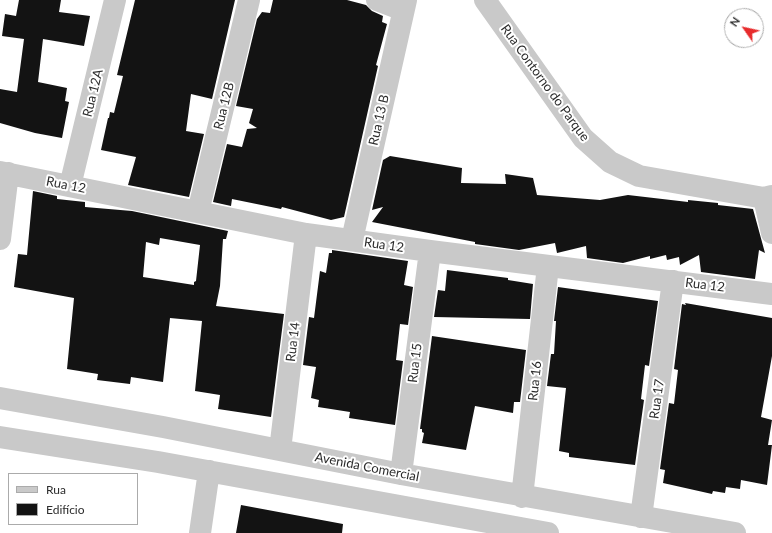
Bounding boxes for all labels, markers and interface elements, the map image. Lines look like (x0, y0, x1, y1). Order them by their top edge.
north arrow (724, 8, 764, 48)
text: N (727, 14, 742, 29)
street label: Rua Contorno do Parque (497, 22, 593, 144)
street label: Rua 12A (80, 67, 106, 119)
street label: Rua 12B (211, 81, 237, 131)
street label: Rua 13 B (366, 93, 392, 147)
street label: Rua 12 (45, 174, 87, 196)
street label: Rua 12 (363, 234, 405, 256)
street label: Rua 12 (684, 275, 726, 295)
street label: Rua 14 (283, 321, 303, 363)
street label: Rua 15 (405, 342, 425, 384)
street label: Rua 16 (525, 360, 545, 402)
street label: Rua 17 (646, 378, 668, 420)
street label: Avenida Comercial (314, 449, 420, 485)
legend (8, 473, 138, 525)
text: Rua (46, 482, 66, 497)
text: Edifício (46, 502, 85, 517)

